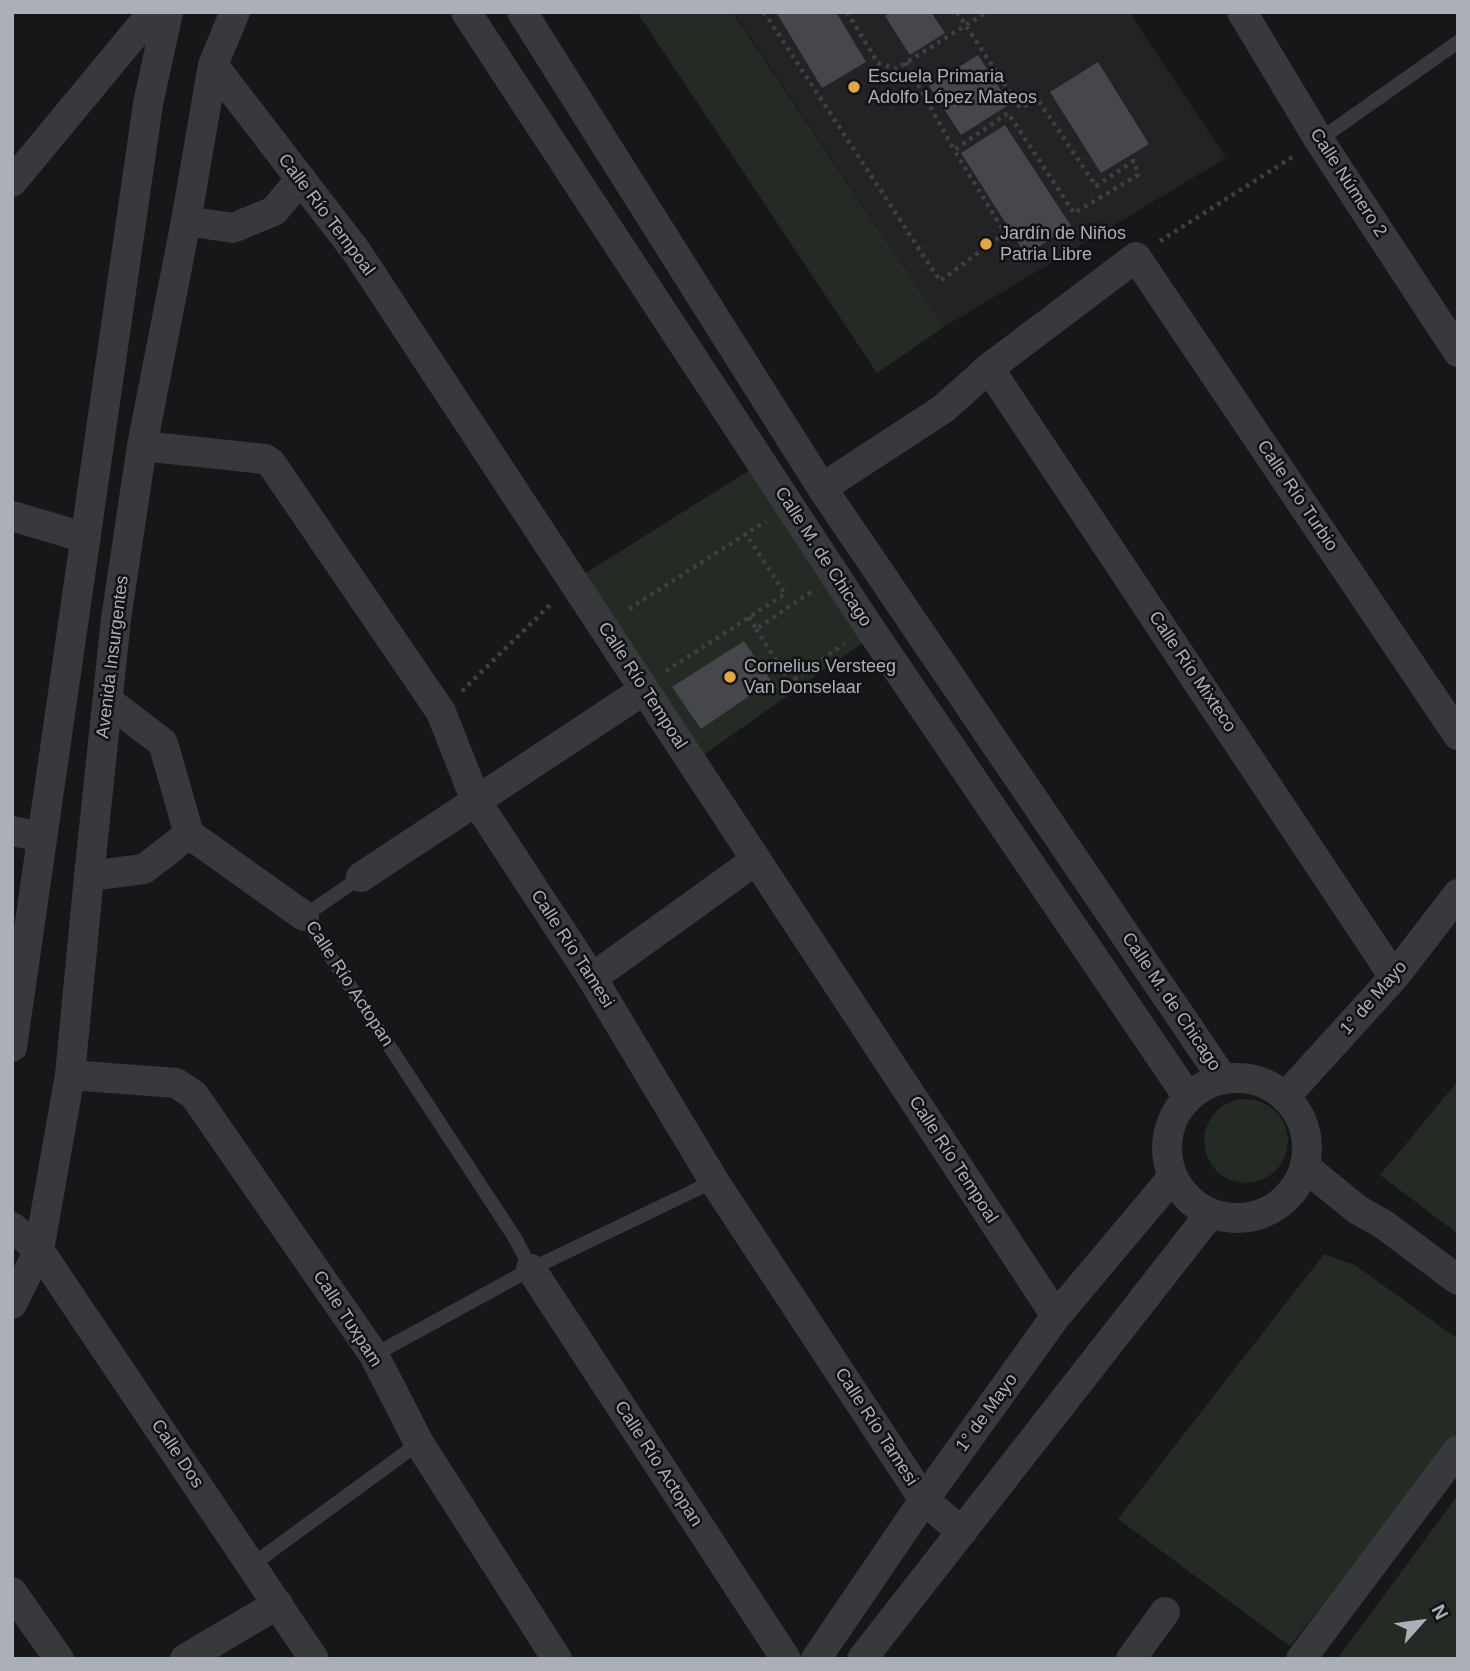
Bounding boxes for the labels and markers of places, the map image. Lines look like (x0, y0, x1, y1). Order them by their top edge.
place label: Escuela Primaria Adolfo López Mateos (868, 66, 1037, 108)
marker: Escuela Primaria Adolfo López Mateos (846, 79, 862, 95)
place label: Jardín de Niños Patria Libre (1000, 223, 1126, 266)
marker: Jardín de Niños Patria Libre (978, 236, 994, 252)
place label: Cornelius Versteeg Van Donselaar (744, 656, 896, 698)
marker: Cornelius Versteeg Van Donselaar (722, 669, 738, 685)

